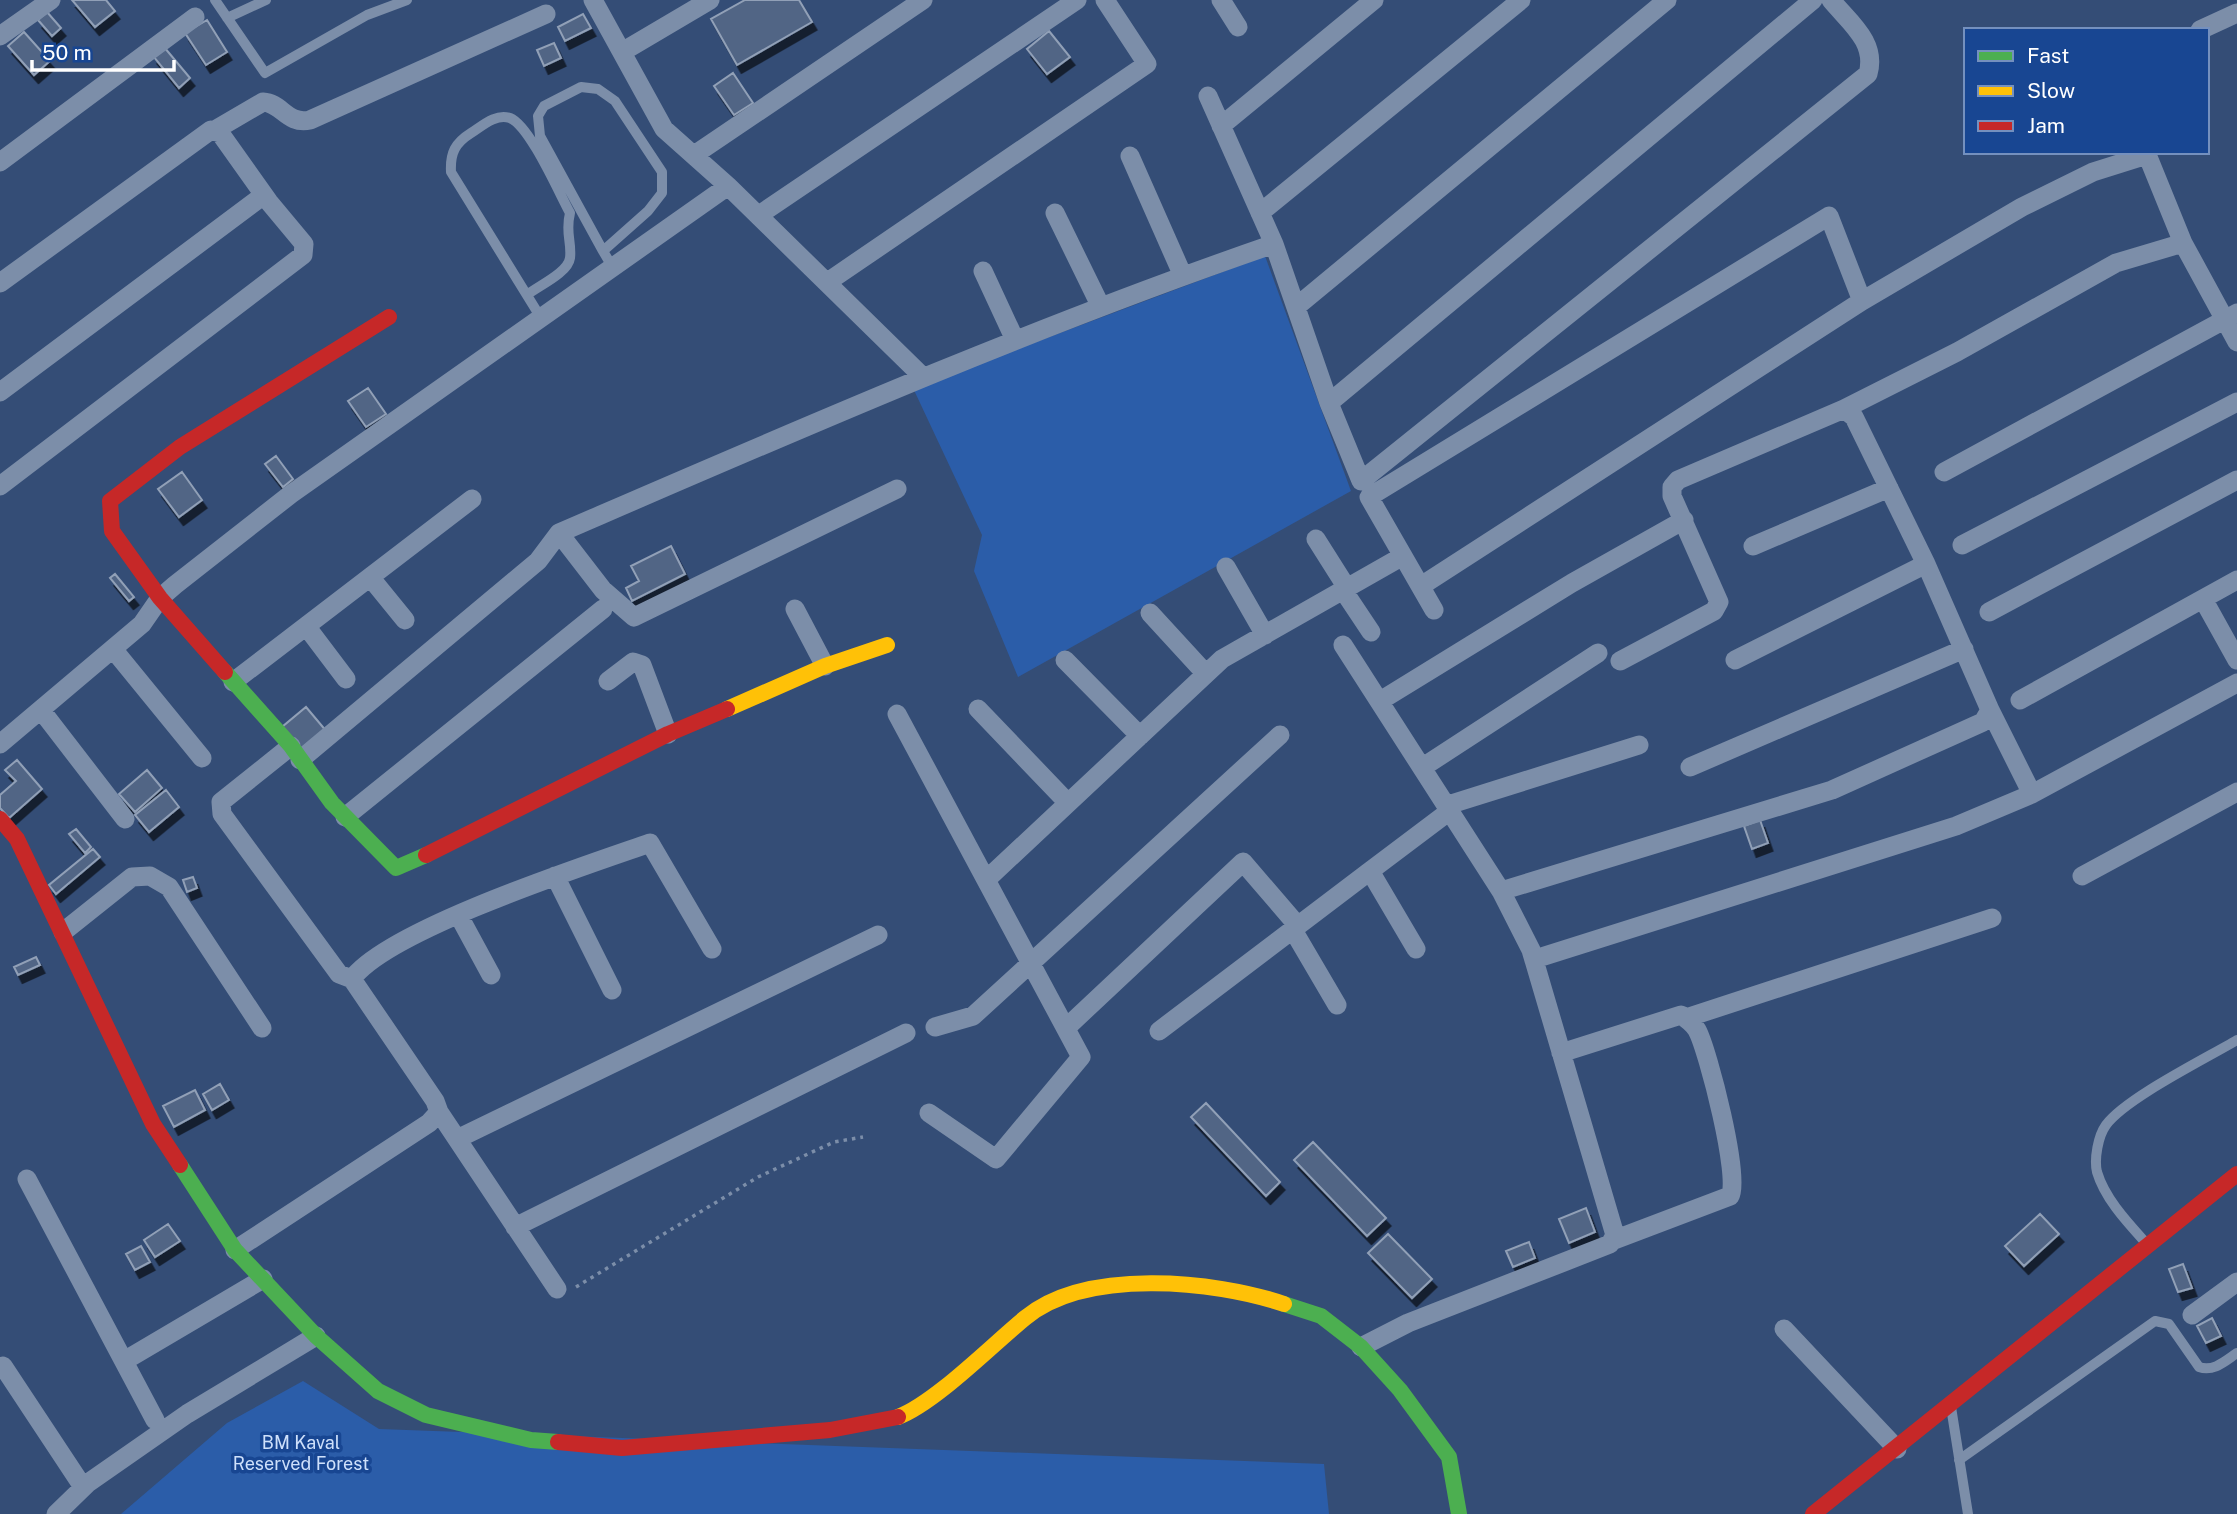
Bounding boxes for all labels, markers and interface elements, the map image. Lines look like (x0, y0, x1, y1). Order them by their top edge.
scale bar (32, 28, 173, 72)
legend (1964, 28, 2209, 154)
text: 50 m (42, 40, 92, 65)
text: Fast (2027, 43, 2069, 68)
text: Slow (2027, 78, 2075, 103)
text: Jam (2027, 113, 2065, 138)
park label: BM Kaval Reserved Forest (233, 1432, 369, 1474)

